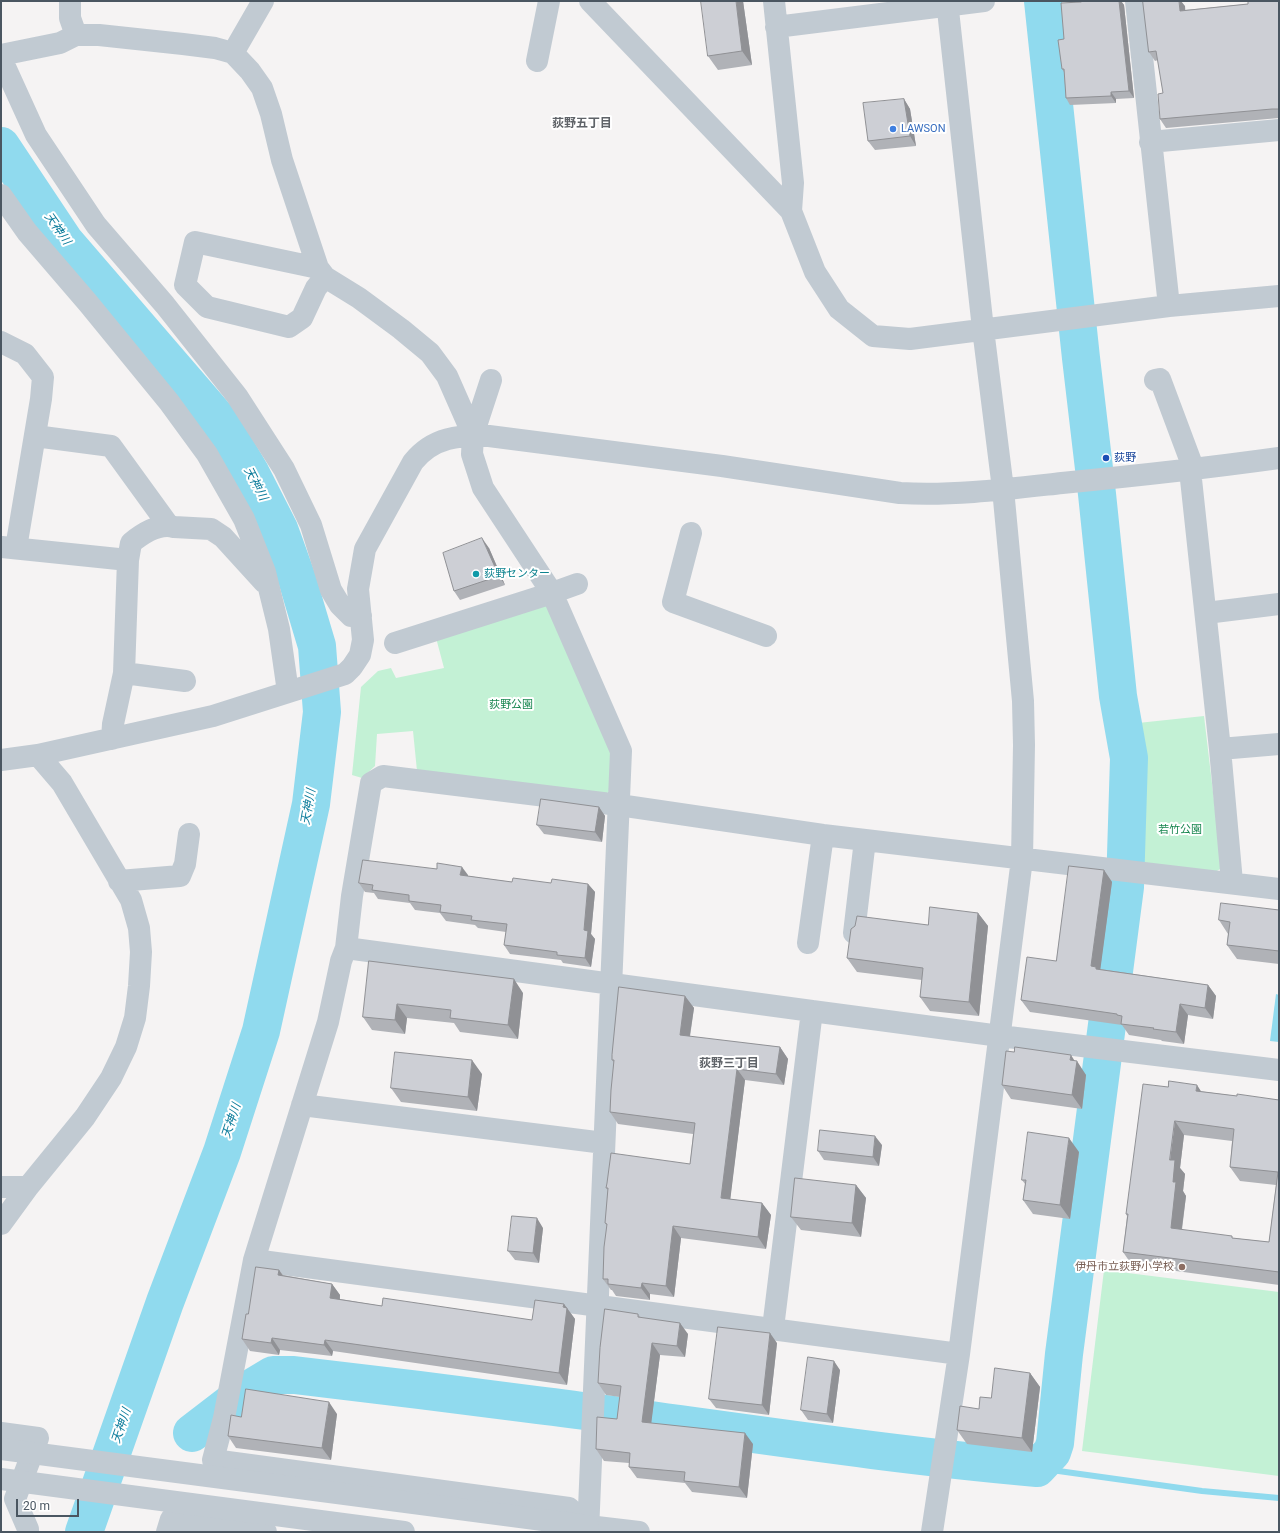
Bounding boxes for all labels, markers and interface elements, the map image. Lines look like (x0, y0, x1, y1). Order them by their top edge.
district label: 荻野五丁目 (552, 117, 612, 131)
place label: LAWSON (901, 122, 946, 136)
marker: LAWSON (888, 124, 898, 134)
water label: 天神川 (41, 210, 73, 248)
place label: 荻野 (1114, 451, 1136, 465)
marker: 荻野 (1101, 453, 1111, 463)
water label: 天神川 (240, 465, 270, 503)
place label: 荻野センター (484, 567, 550, 581)
marker: 荻野センター (471, 569, 481, 579)
park label: 荻野公園 (489, 698, 533, 712)
water label: 天神川 (299, 788, 319, 826)
park label: 若竹公園 (1158, 823, 1202, 837)
district label: 荻野三丁目 (699, 1057, 759, 1071)
water label: 天神川 (220, 1102, 244, 1140)
place label: 伊丹市立荻野小学校 (1075, 1260, 1174, 1274)
marker: 伊丹市立荻野小学校 (1177, 1262, 1187, 1272)
water label: 天神川 (109, 1407, 135, 1445)
scale bar (18, 1491, 81, 1517)
text: 20 m (23, 1499, 50, 1513)

